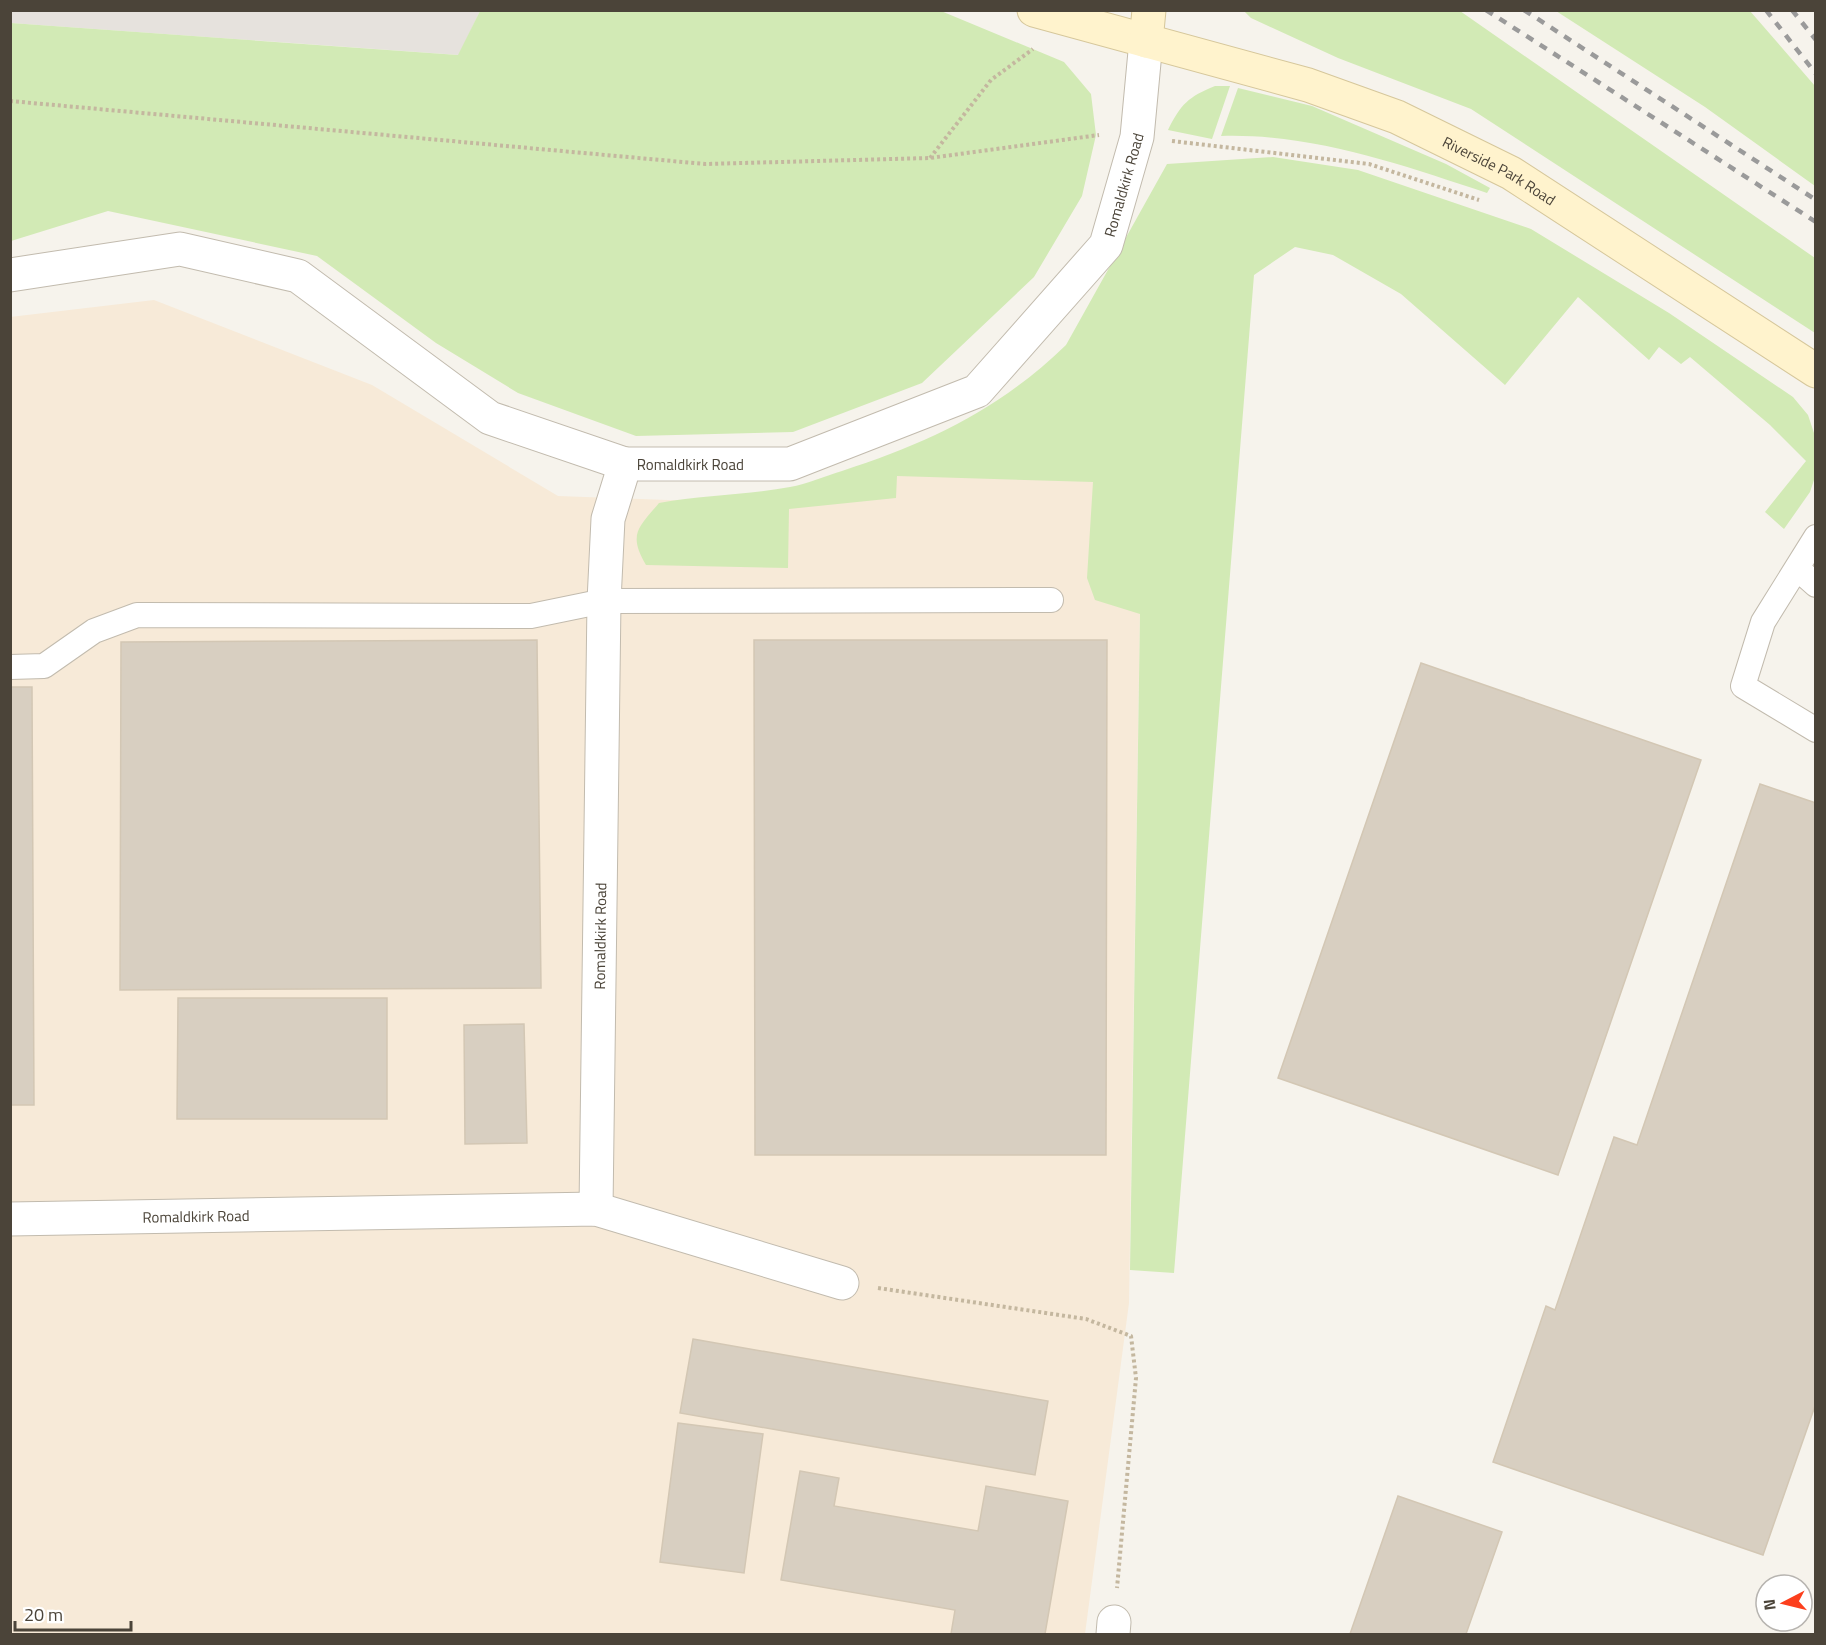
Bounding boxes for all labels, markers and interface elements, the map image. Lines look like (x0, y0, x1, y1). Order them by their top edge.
street label: Romaldkirk Road (1097, 130, 1149, 239)
street label: Riverside Park Road (1439, 130, 1560, 211)
street label: Romaldkirk Road (637, 453, 744, 476)
street label: Romaldkirk Road (587, 882, 612, 990)
street label: Romaldkirk Road (142, 1203, 250, 1228)
north arrow (1754, 1573, 1814, 1633)
scale bar (15, 1594, 130, 1632)
text: N (1757, 1598, 1782, 1612)
text: 20 m (24, 1601, 63, 1628)

